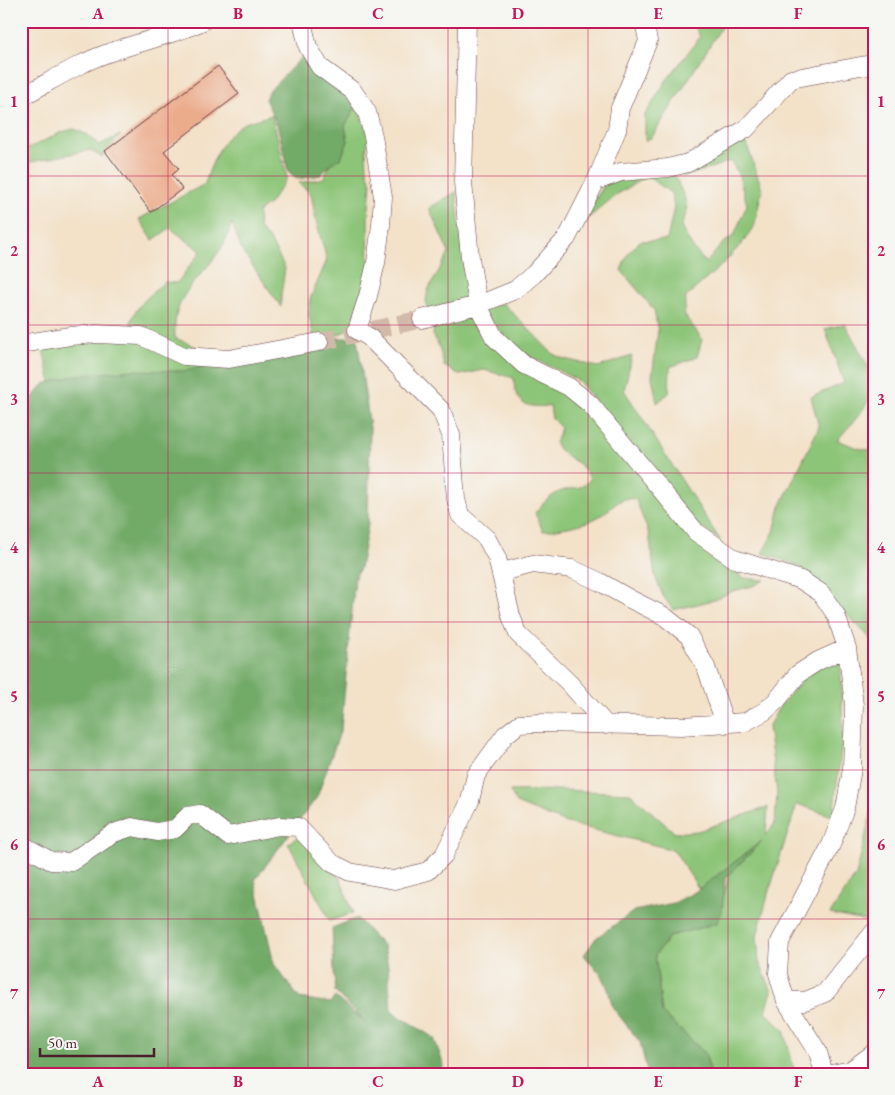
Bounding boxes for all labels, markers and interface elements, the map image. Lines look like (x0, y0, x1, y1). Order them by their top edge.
text: A (91, 3, 104, 24)
text: B (233, 3, 243, 24)
text: C (372, 3, 384, 24)
text: D (512, 3, 524, 24)
text: E (653, 3, 663, 24)
text: F (794, 3, 803, 24)
text: 1 (10, 91, 18, 112)
text: 1 (877, 91, 885, 112)
text: 2 (10, 240, 19, 261)
text: 2 (877, 240, 886, 261)
text: 3 (10, 389, 18, 410)
text: 3 (877, 389, 885, 410)
text: 4 (10, 537, 19, 558)
text: 4 (877, 537, 886, 558)
text: 5 (10, 686, 18, 707)
text: 5 (877, 686, 885, 707)
text: 6 (10, 834, 19, 855)
text: 6 (877, 834, 886, 855)
text: 7 (10, 983, 19, 1004)
text: 7 (877, 983, 886, 1004)
scale bar (40, 1025, 154, 1057)
text: 50 m (48, 1033, 77, 1052)
text: A (91, 1071, 104, 1092)
text: B (233, 1071, 243, 1092)
text: C (372, 1071, 384, 1092)
text: D (512, 1071, 524, 1092)
text: E (653, 1071, 663, 1092)
text: F (794, 1071, 803, 1092)

